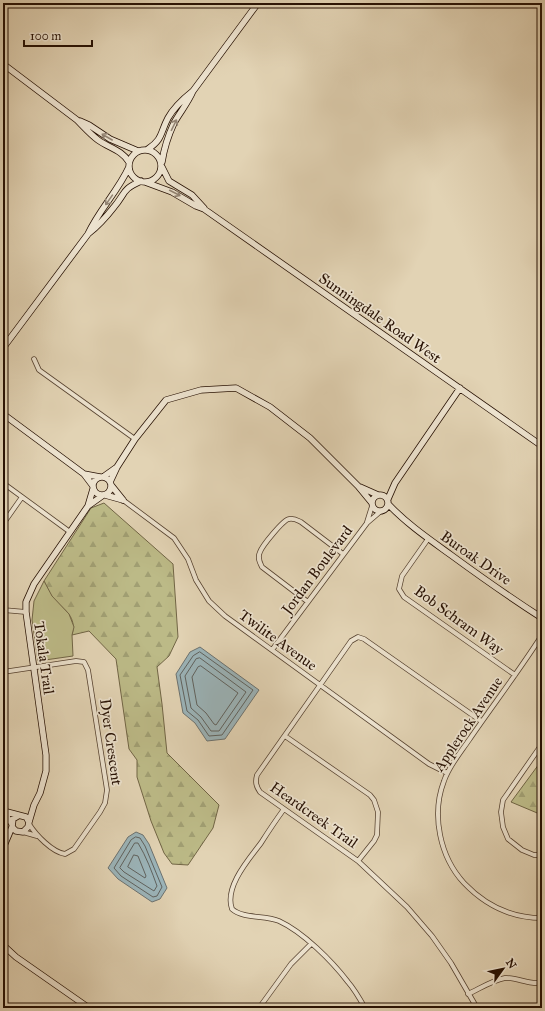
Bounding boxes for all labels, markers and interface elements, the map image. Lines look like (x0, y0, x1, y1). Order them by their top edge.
scale bar (24, 22, 92, 48)
text: 100 m (30, 29, 61, 43)
one-way arrow (170, 120, 178, 132)
one-way arrow (101, 132, 113, 140)
one-way arrow (169, 190, 181, 198)
one-way arrow (105, 195, 113, 206)
street label: Sunningdale Road West (315, 269, 445, 367)
street label: Jordan Boulevard (277, 522, 357, 620)
street label: Buroak Drive (437, 527, 515, 589)
street label: Bob Schram Way (411, 582, 508, 659)
street label: Twilite Avenue (236, 606, 320, 674)
street label: Tokala Trail (30, 620, 58, 697)
street label: Applerock Avenue (429, 673, 506, 775)
street label: Dyer Crescent (96, 698, 126, 787)
street label: Heardcreek Trail (267, 778, 362, 852)
north arrow (483, 949, 523, 989)
text: N (503, 956, 519, 972)

